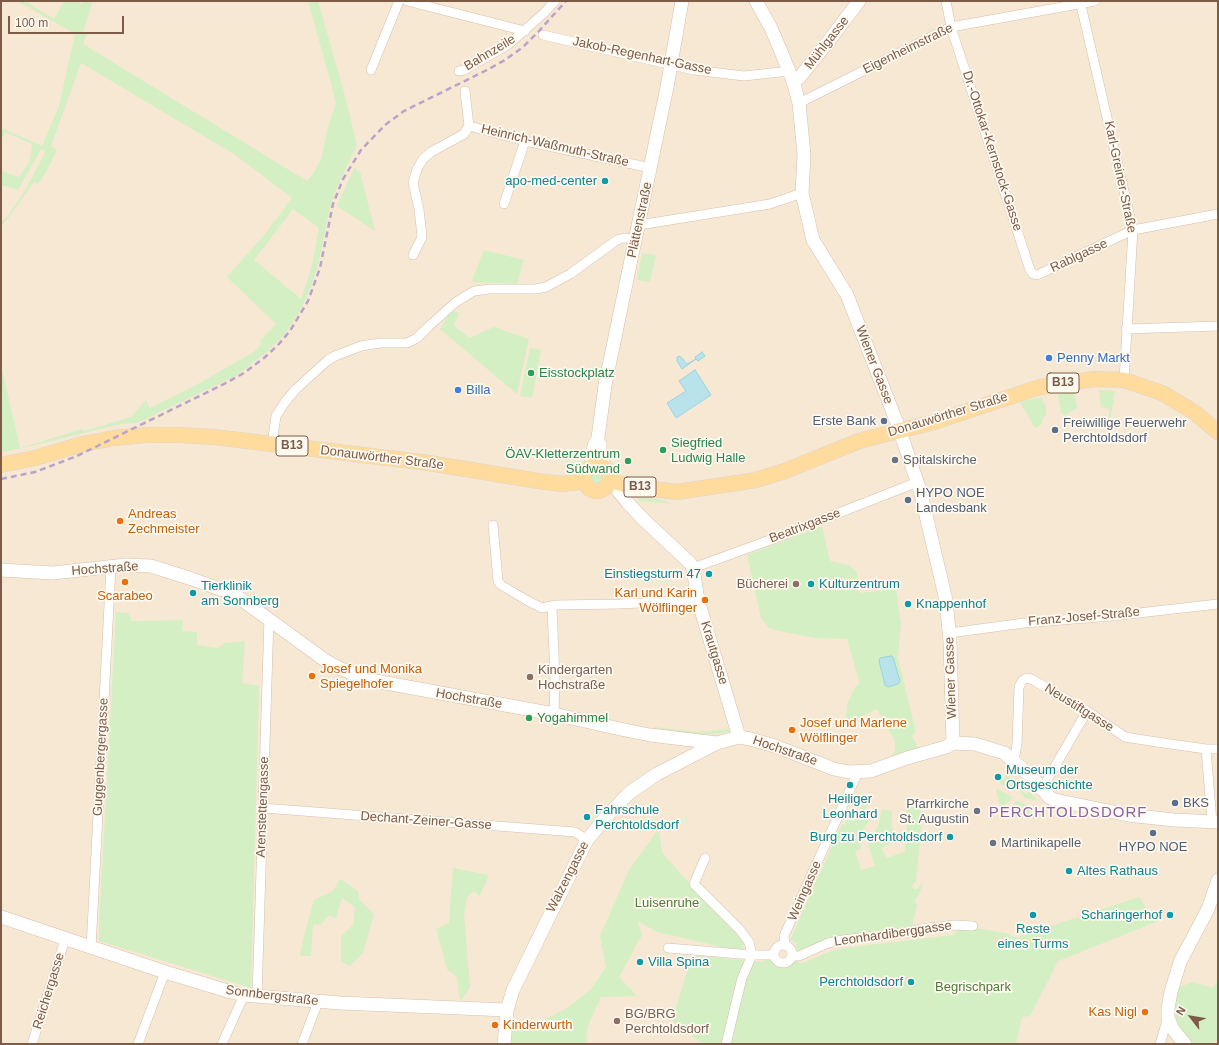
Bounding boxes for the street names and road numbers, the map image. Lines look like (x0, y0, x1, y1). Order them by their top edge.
street label: Mühlgasse (802, 13, 852, 73)
street label: Eigenheimstraße (860, 20, 956, 78)
street label: Bahnzeile (462, 32, 518, 74)
street label: Jakob-Regenhart-Gasse (571, 34, 713, 78)
street label: Dr.-Ottokar-Kernstock-Gasse (959, 69, 1025, 233)
street label: Karl-Greiner-Straße (1101, 120, 1139, 234)
street label: Heinrich-Waßmuth-Straße (480, 121, 630, 171)
street label: Plättenstraße (624, 181, 656, 259)
street label: Rablgasse (1048, 236, 1110, 276)
street label: Wiener Gasse (852, 324, 896, 406)
road number: B13 (1047, 373, 1079, 393)
street label: Donauwörther Straße (886, 389, 1010, 441)
road number: B13 (276, 436, 308, 456)
street label: Donauwörther Straße (319, 443, 445, 473)
road number: B13 (624, 477, 656, 497)
street label: Beatrixgasse (767, 505, 843, 547)
street label: Hochstraße (71, 559, 139, 579)
street label: Franz-Josef-Straße (1028, 604, 1140, 630)
street label: Krautgasse (697, 619, 731, 687)
street label: Wiener Gasse (942, 637, 960, 719)
street label: Neustiftgasse (1041, 681, 1117, 735)
street label: Hochstraße (435, 685, 503, 713)
street label: Guggenbergergasse (90, 697, 112, 817)
street label: Hochstraße (751, 733, 819, 769)
street label: Arenstettengasse (253, 756, 273, 858)
street label: Dechant-Zeiner-Gasse (360, 809, 492, 833)
street label: Walzengasse (543, 839, 593, 915)
street label: Weingasse (785, 859, 825, 923)
street label: Leonhardiberggasse (833, 918, 953, 950)
street label: Reichergasse (30, 951, 68, 1031)
street label: Sonnbergstraße (225, 983, 319, 1009)

